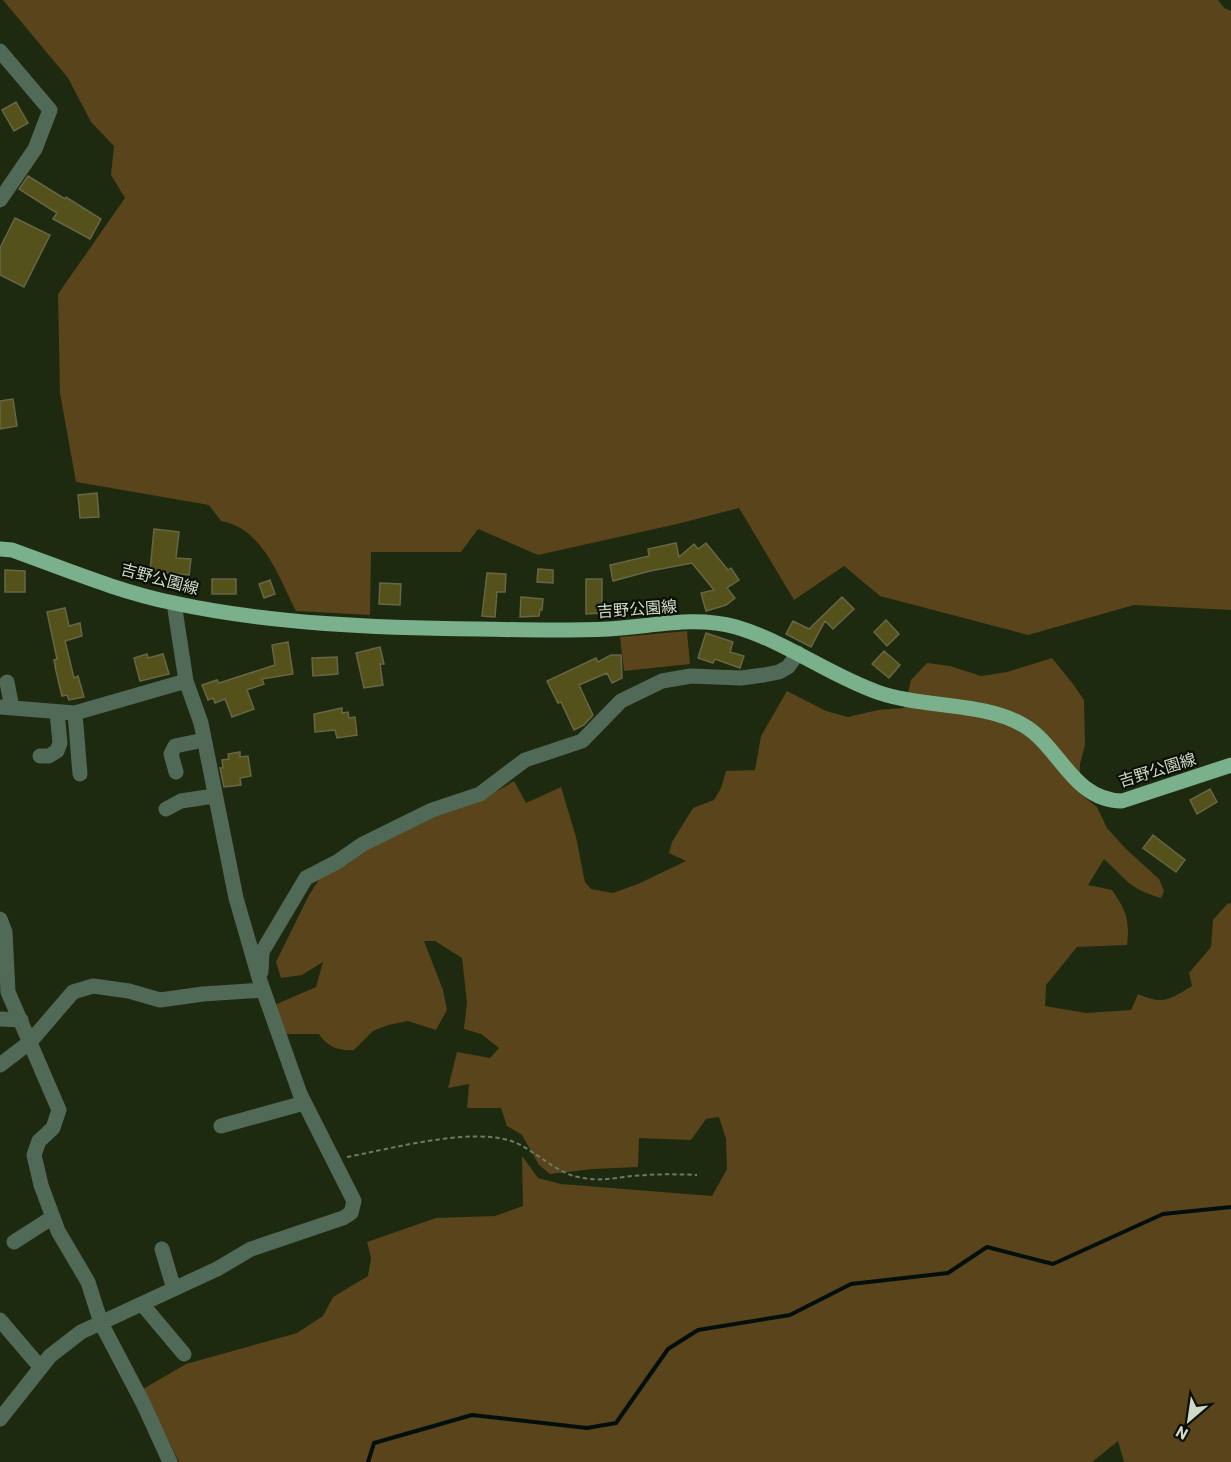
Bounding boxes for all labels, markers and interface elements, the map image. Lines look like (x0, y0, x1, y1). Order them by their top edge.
street label: 吉野公園線 (119, 558, 201, 598)
street label: 吉野公園線 (596, 596, 678, 620)
street label: 吉野公園線 (1116, 748, 1198, 790)
north arrow (1159, 1390, 1219, 1450)
text: N (1172, 1423, 1191, 1444)

